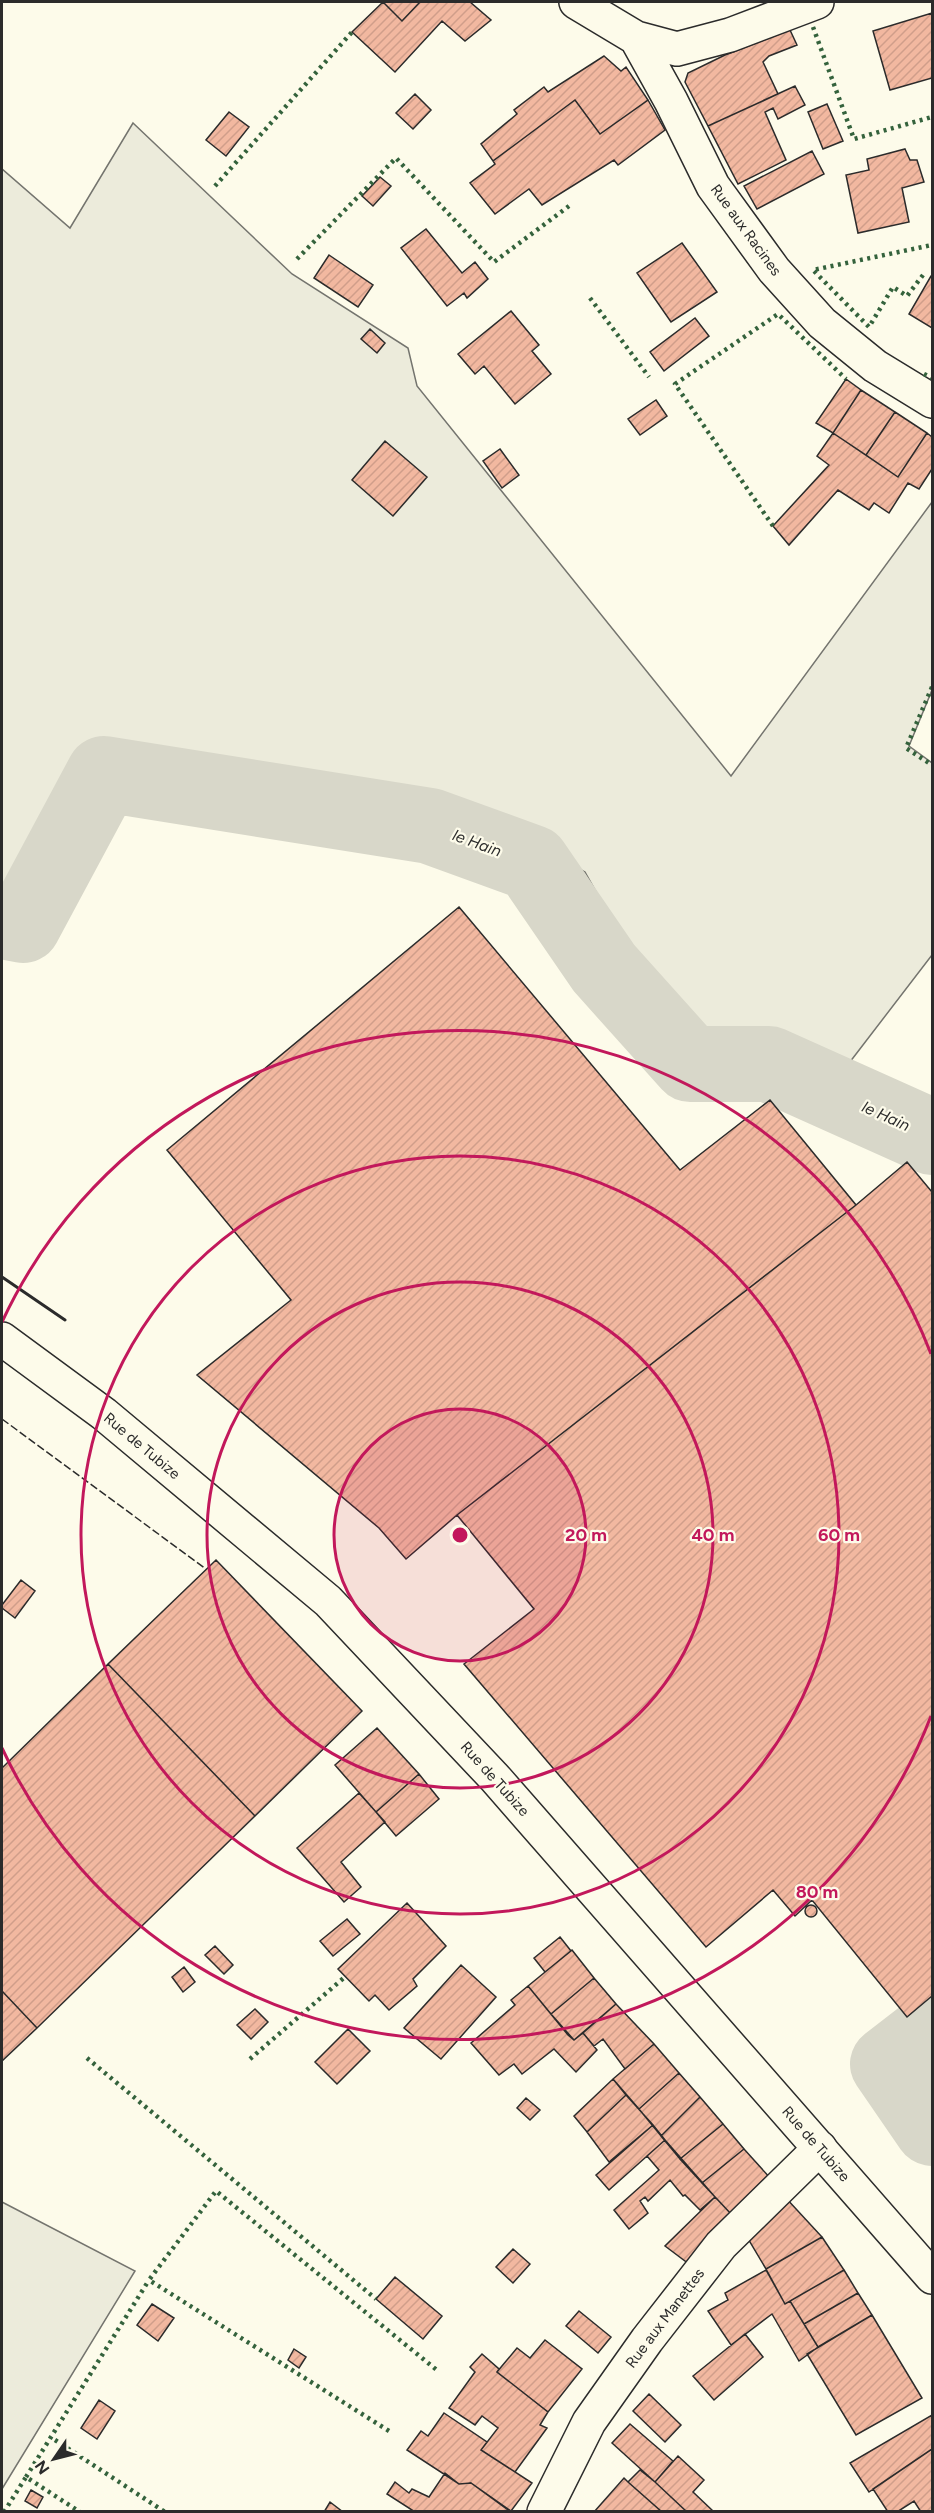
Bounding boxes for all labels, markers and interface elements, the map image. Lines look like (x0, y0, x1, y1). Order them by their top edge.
street label: Rue aux Racines (707, 181, 785, 279)
water label: le Hain (450, 825, 504, 861)
water label: le Hain (859, 1097, 913, 1135)
street label: Rue de Tubize (100, 1409, 184, 1483)
text: 20 m (565, 1524, 607, 1546)
text: 40 m (691, 1524, 735, 1546)
text: 60 m (818, 1524, 860, 1546)
centre of rings (450, 1525, 470, 1545)
street label: Rue de Tubize (457, 1738, 533, 1820)
text: 80 m (796, 1881, 838, 1903)
street label: Rue de Tubize (778, 2103, 854, 2185)
street label: Rue aux Manettes (622, 2265, 708, 2371)
north arrow (24, 2429, 84, 2489)
text: N (31, 2457, 53, 2478)

